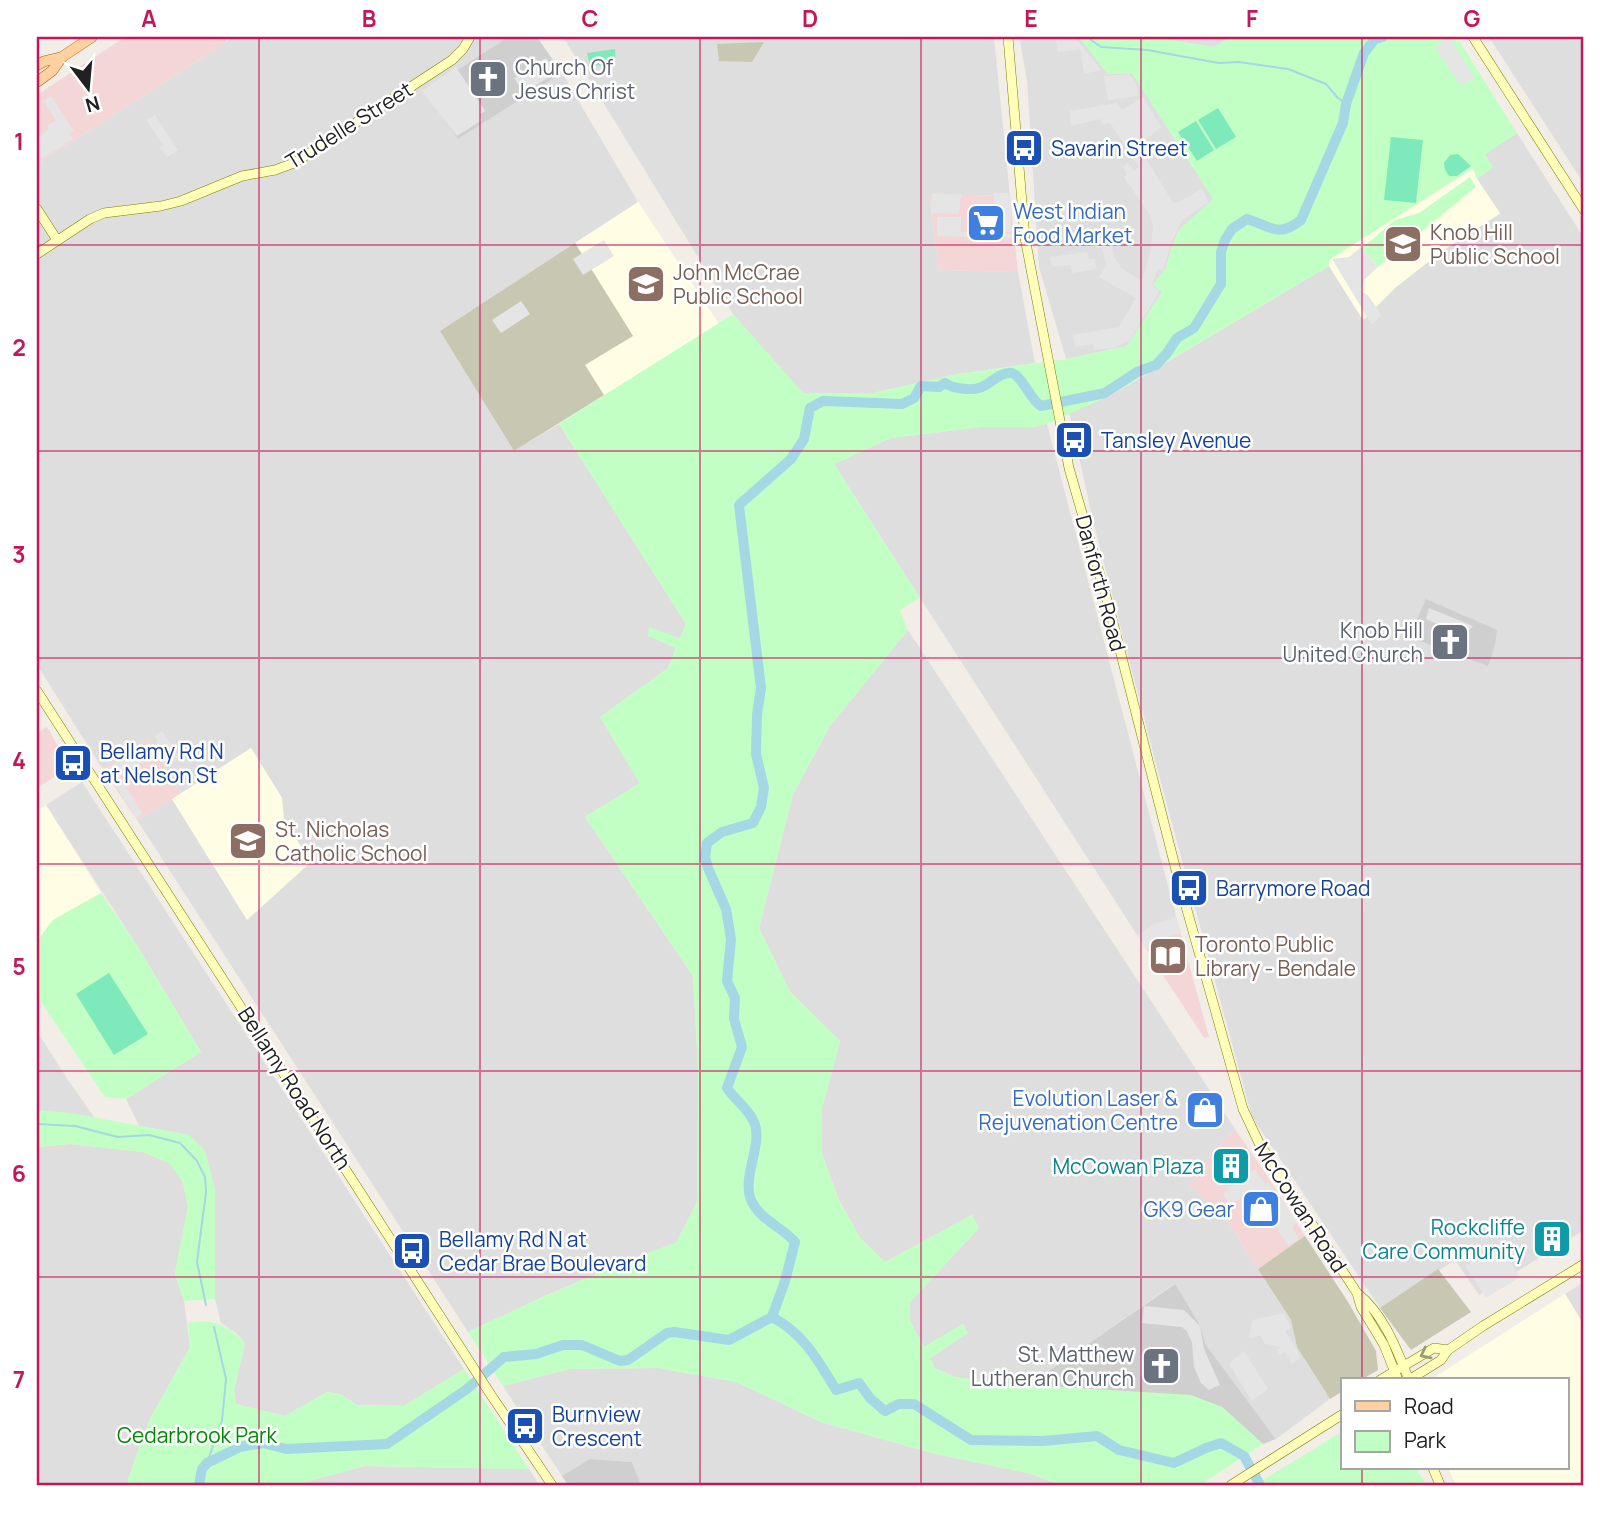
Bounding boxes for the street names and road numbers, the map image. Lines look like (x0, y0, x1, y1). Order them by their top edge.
street label: Trudelle Street (280, 75, 418, 175)
street label: Danforth Road (1069, 512, 1133, 654)
street label: Bellamy Road North (232, 1001, 358, 1175)
street label: McCowan Road (1248, 1137, 1354, 1277)

